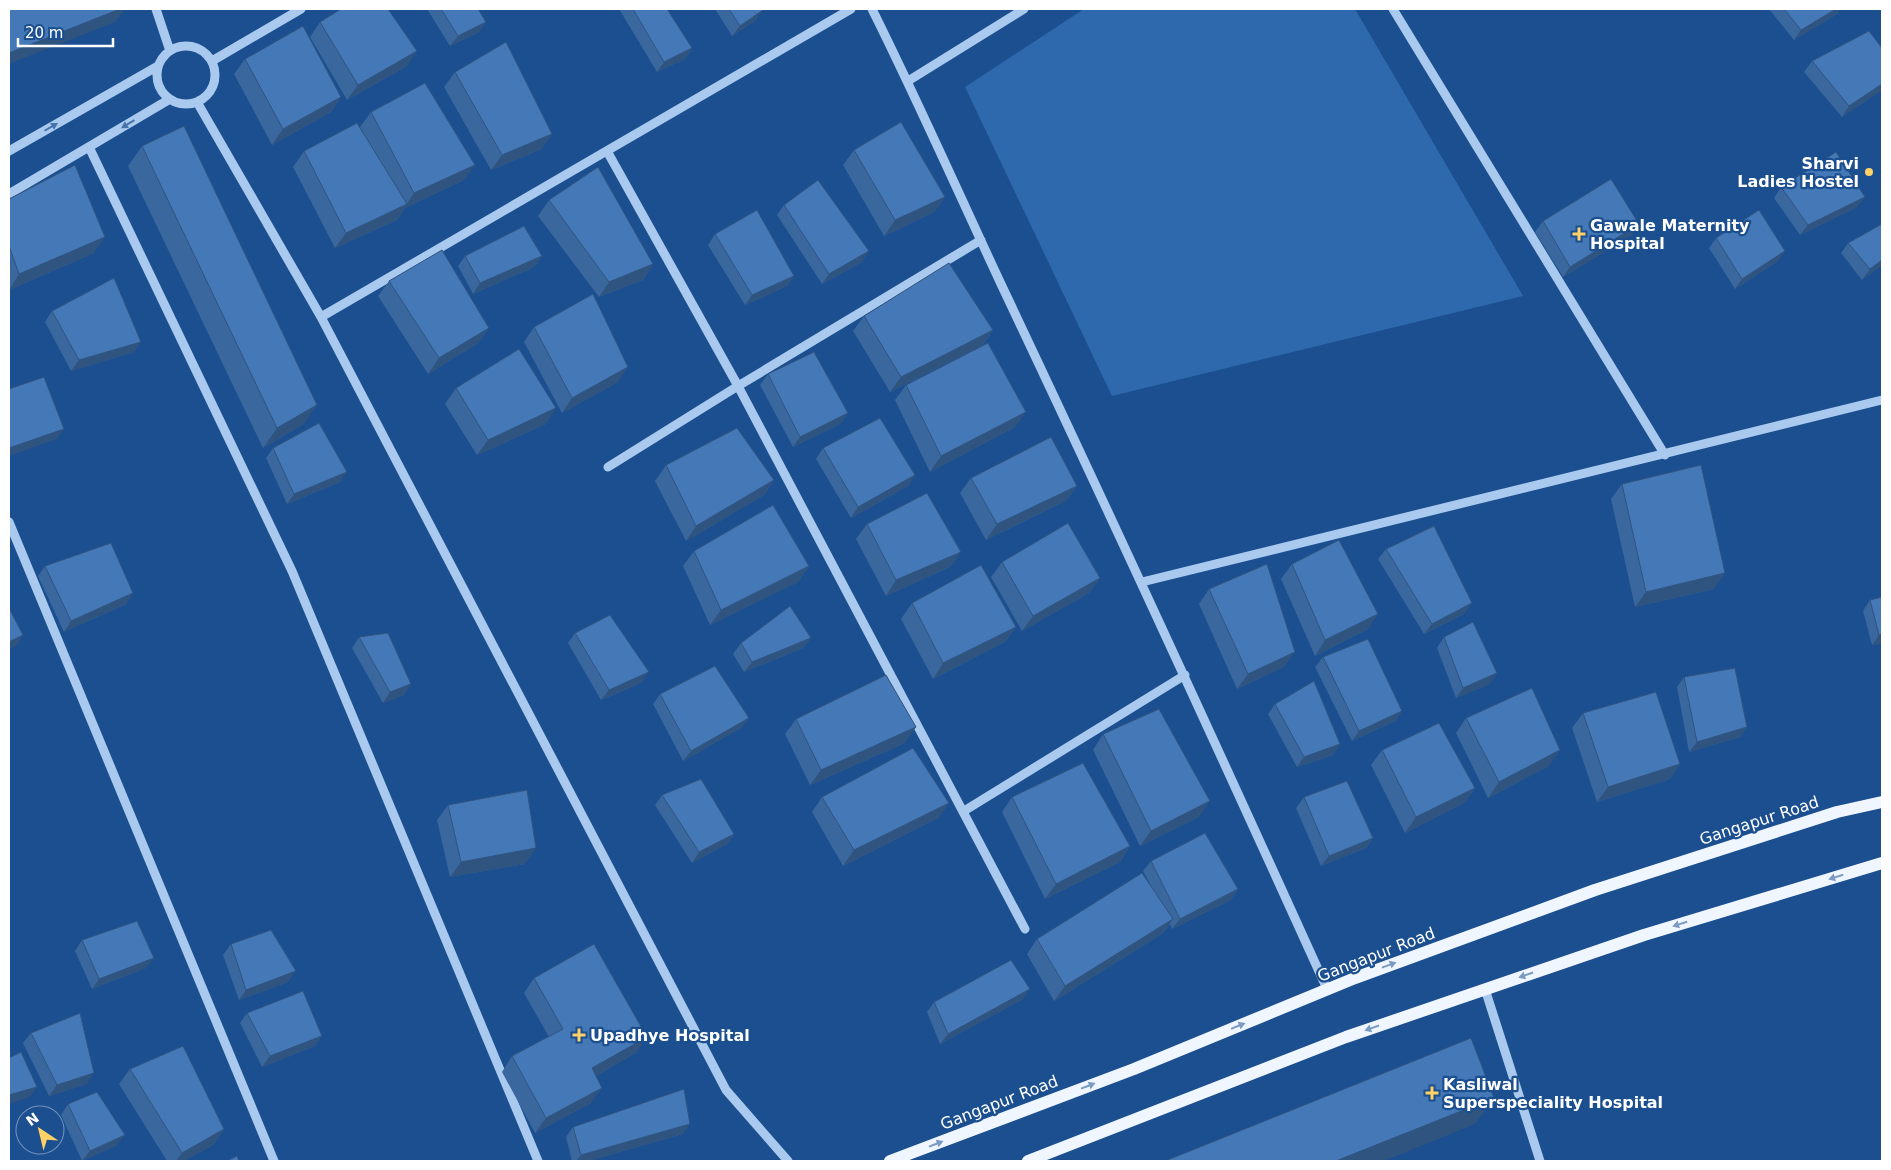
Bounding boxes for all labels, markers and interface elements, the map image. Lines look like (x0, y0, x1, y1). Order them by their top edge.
scale bar (18, 15, 112, 47)
text: 20 m (25, 24, 63, 42)
one-way arrow (122, 120, 135, 129)
one-way arrow (44, 123, 58, 131)
place label: Sharvi Ladies Hostel (1737, 154, 1859, 191)
marker: Sharvi Ladies Hostel (1863, 166, 1875, 178)
place label: Gawale Maternity Hospital (1590, 216, 1750, 253)
marker: Gawale Maternity Hospital (1572, 227, 1586, 241)
street label: Gangapur Road (1697, 792, 1821, 849)
one-way arrow (1828, 873, 1843, 881)
one-way arrow (1672, 920, 1687, 928)
street label: Gangapur Road (1315, 923, 1438, 986)
one-way arrow (1382, 961, 1397, 968)
one-way arrow (1518, 971, 1533, 979)
one-way arrow (1231, 1021, 1245, 1029)
one-way arrow (1364, 1024, 1379, 1032)
place label: Upadhye Hospital (590, 1026, 750, 1045)
marker: Upadhye Hospital (572, 1028, 586, 1042)
street label: Gangapur Road (938, 1071, 1061, 1134)
place label: Kasliwal Superspeciality Hospital (1443, 1075, 1663, 1112)
one-way arrow (1080, 1082, 1095, 1089)
marker: Kasliwal Superspeciality Hospital (1425, 1086, 1439, 1100)
north arrow (15, 1105, 65, 1155)
text: N (23, 1109, 42, 1129)
one-way arrow (929, 1140, 944, 1148)

